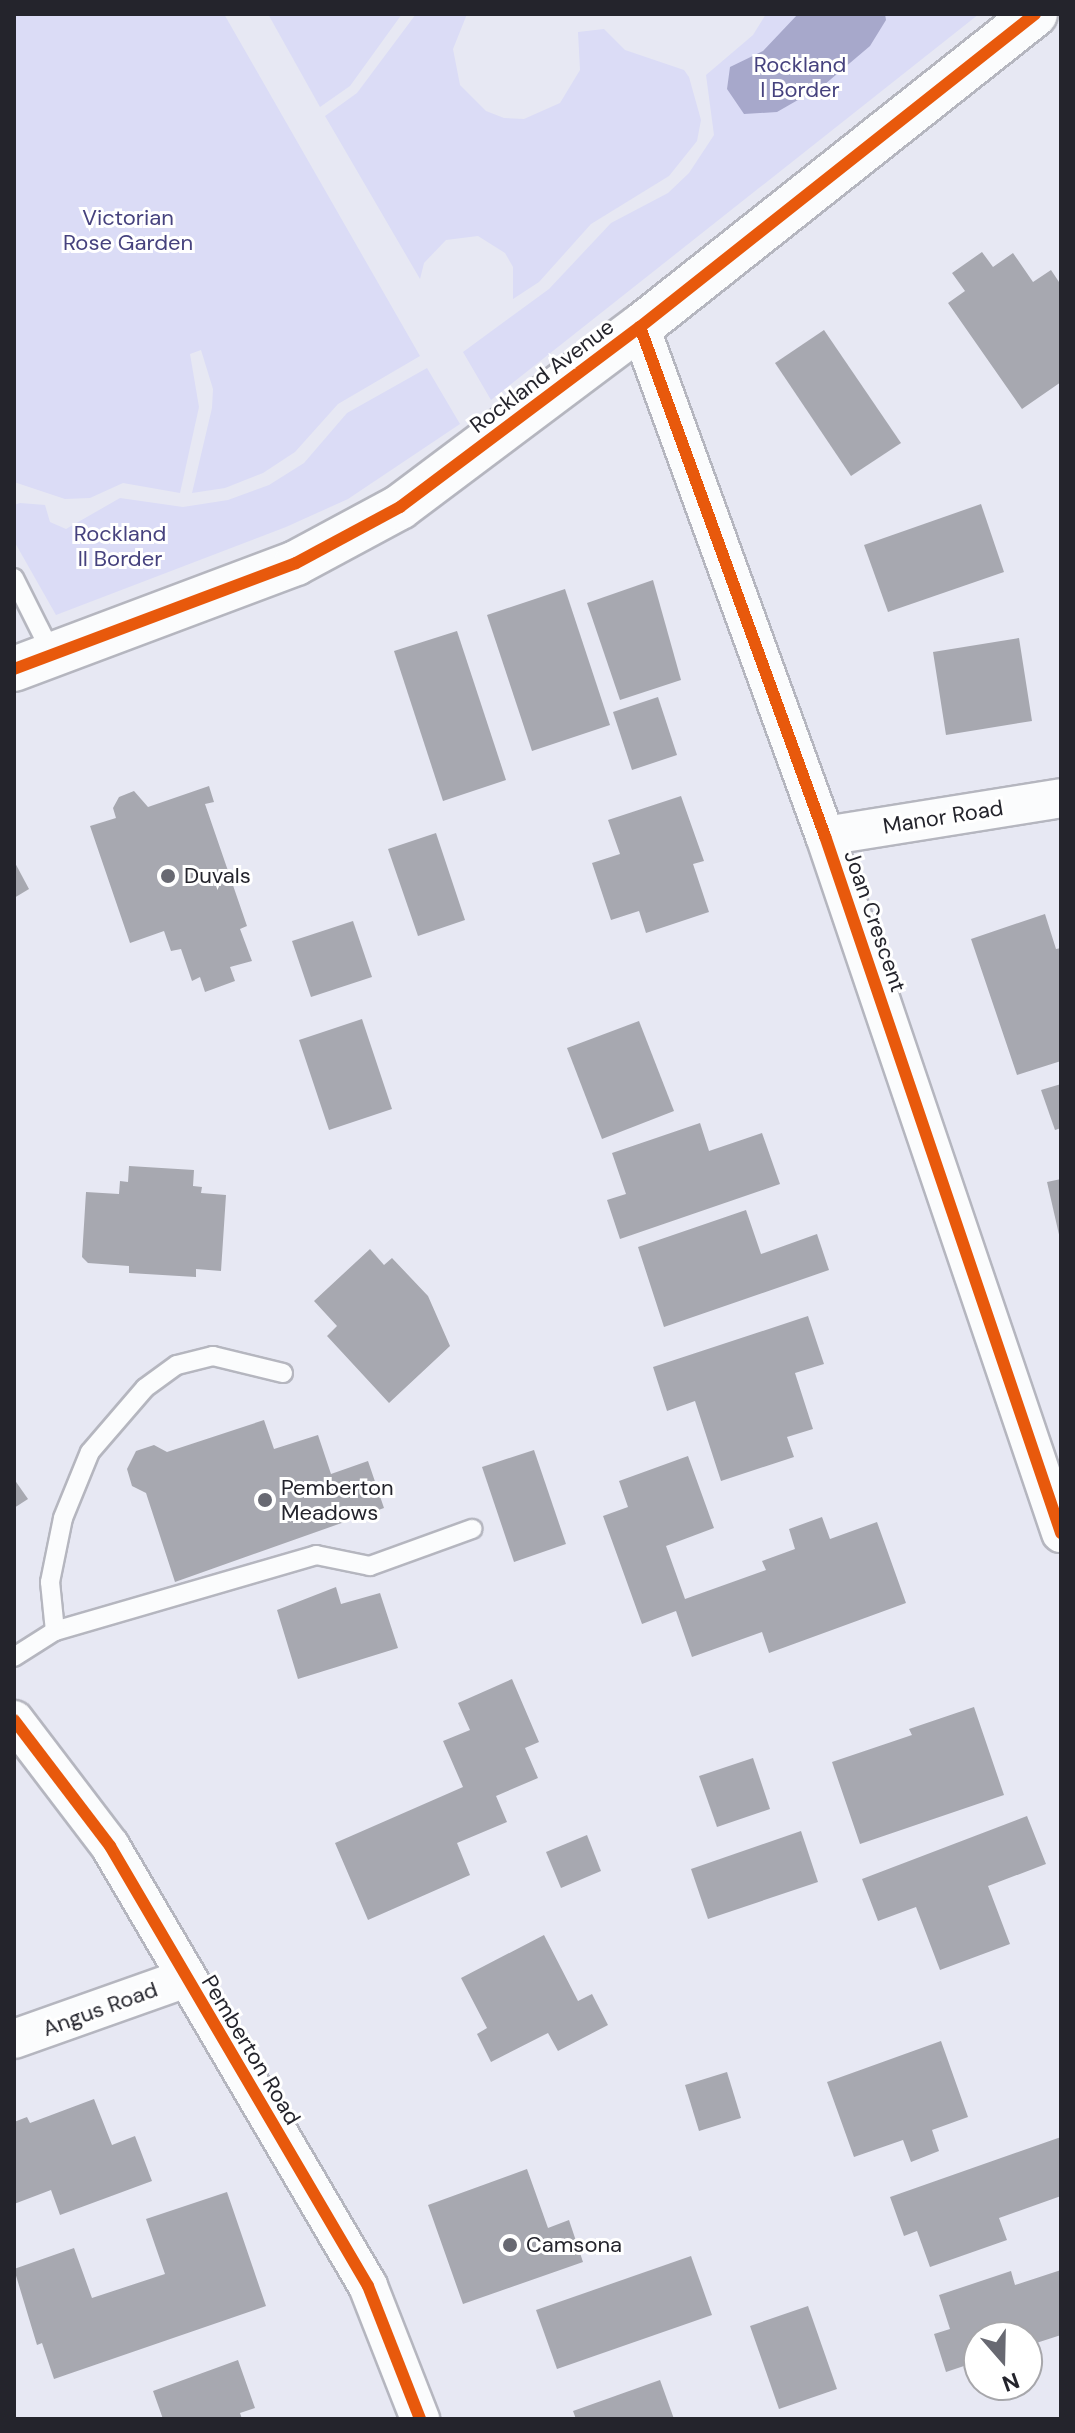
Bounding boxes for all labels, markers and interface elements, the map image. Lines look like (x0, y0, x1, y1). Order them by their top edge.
park label: Rockland I Border (754, 51, 846, 102)
park label: Victorian Rose Garden (63, 204, 193, 256)
street label: Rockland Avenue (465, 313, 619, 439)
park label: Rockland II Border (74, 520, 166, 572)
street label: Manor Road (881, 794, 1005, 840)
street label: Joan Crescent (838, 847, 912, 995)
place label: Duvals (184, 863, 251, 889)
marker: Duvals (159, 867, 177, 885)
place label: Pemberton Meadows (281, 1474, 394, 1526)
marker: Pemberton Meadows (256, 1491, 274, 1509)
street label: Pemberton Road (196, 1970, 306, 2130)
street label: Angus Road (39, 1976, 161, 2042)
place label: Camsona (526, 2232, 622, 2258)
marker: Camsona (501, 2236, 519, 2254)
north arrow (963, 2321, 1043, 2401)
text: N (998, 2366, 1023, 2399)

